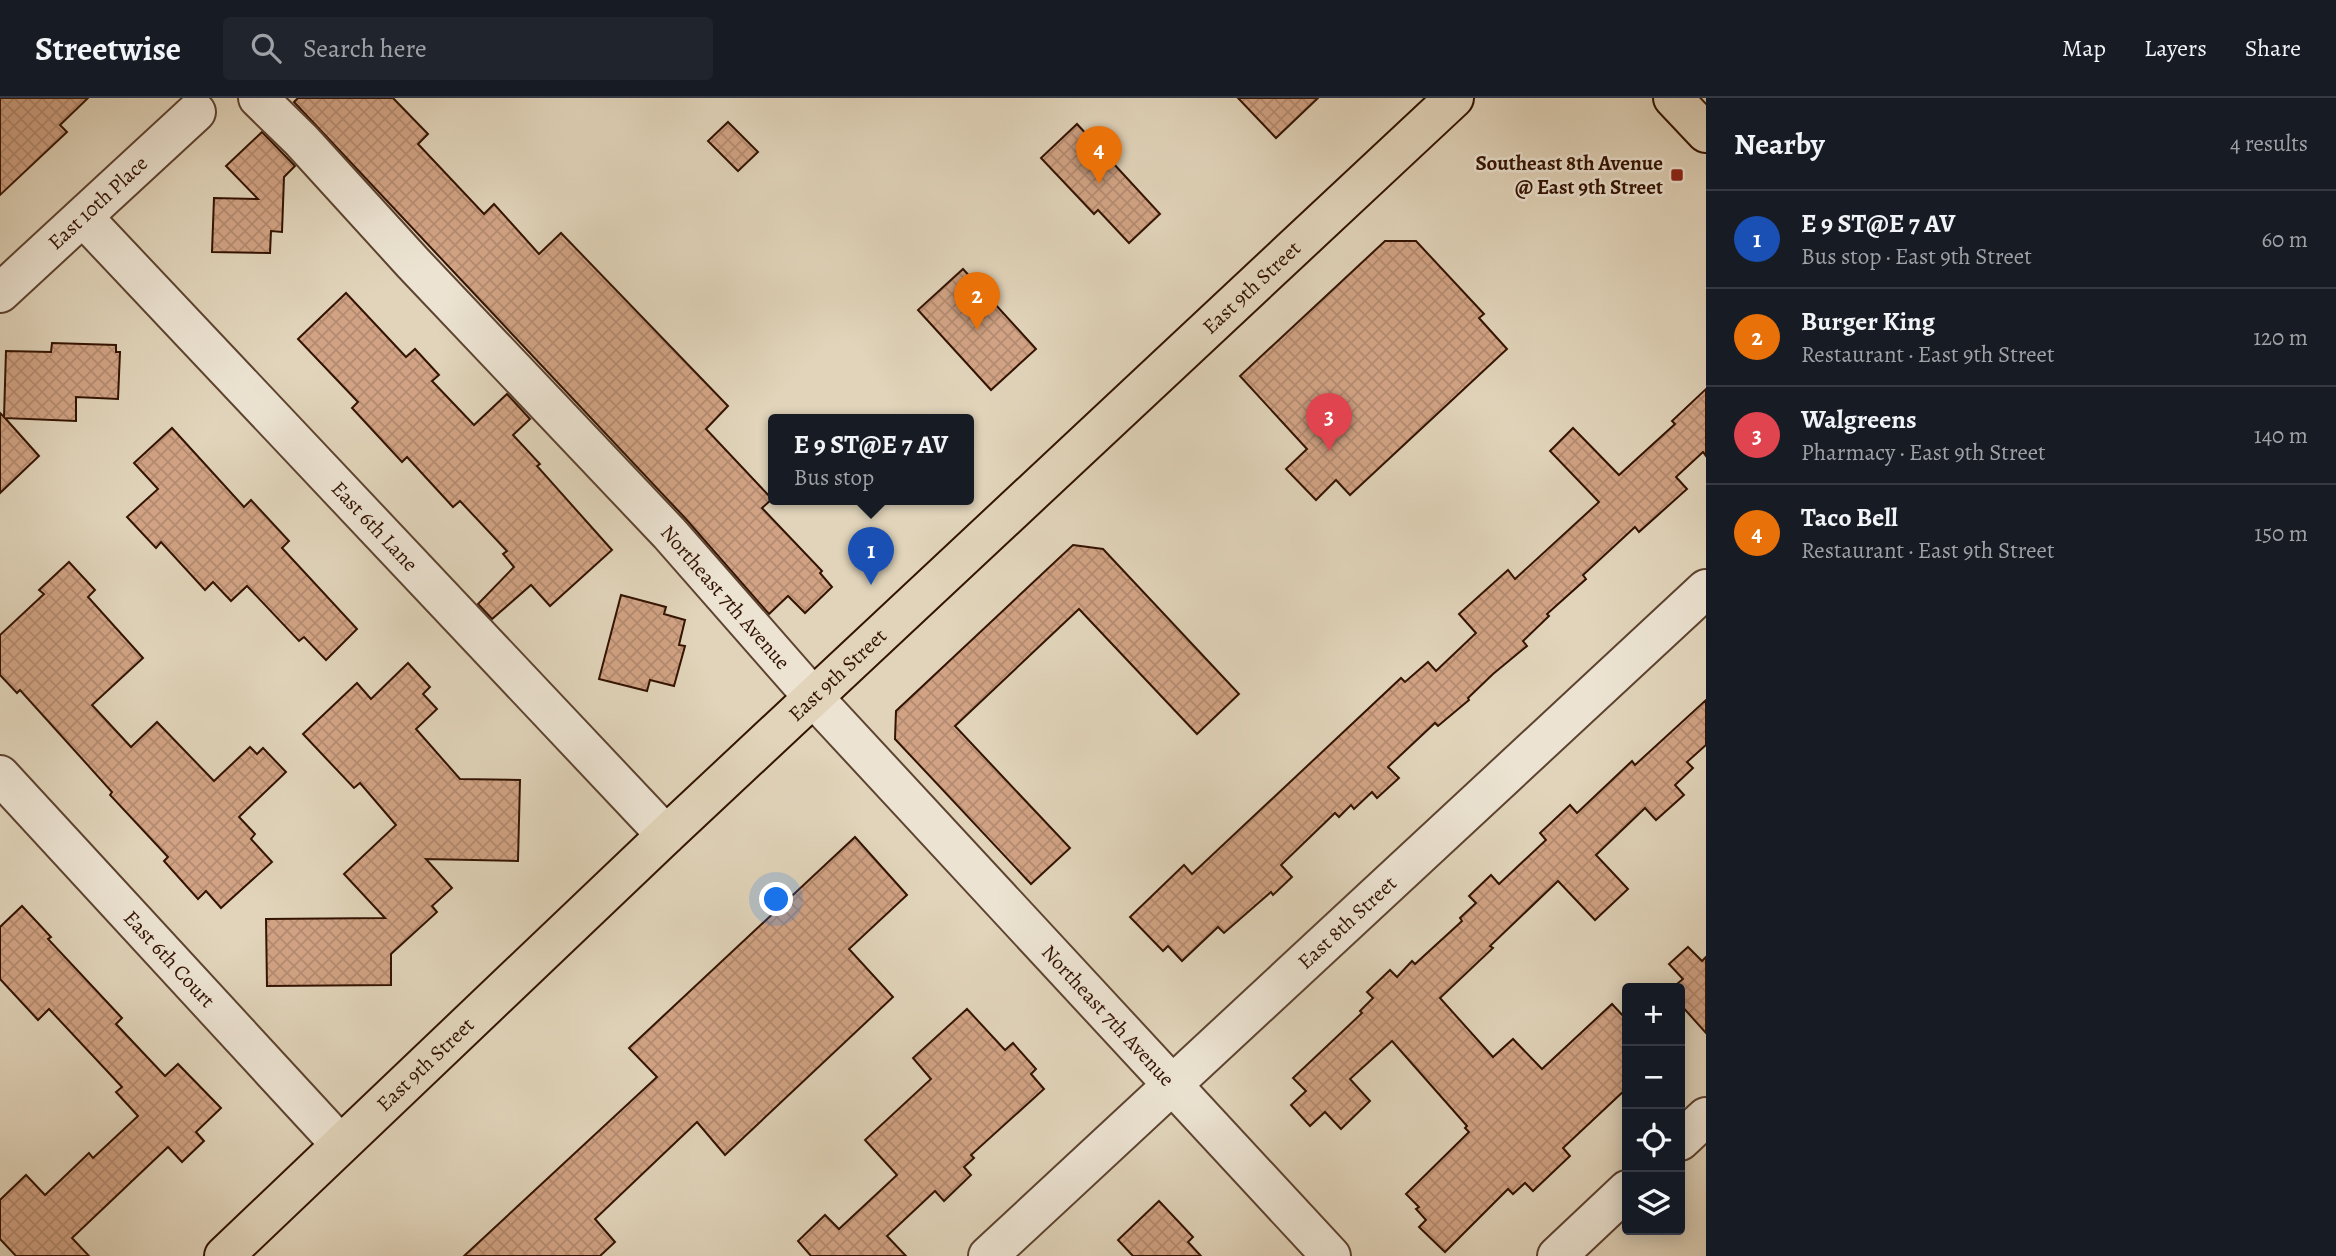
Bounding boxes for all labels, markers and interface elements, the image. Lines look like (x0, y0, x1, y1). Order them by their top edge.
search box (223, 17, 713, 80)
text: Streetwise (35, 26, 181, 71)
icon: search (247, 29, 285, 67)
text: Search here (303, 31, 427, 66)
text: Map (2062, 32, 2106, 64)
text: Layers (2144, 32, 2207, 64)
text: Share (2245, 32, 2301, 64)
text: Nearby (1734, 124, 1825, 164)
pin: 4 (1076, 126, 1122, 184)
text: 4 results (2230, 128, 2308, 159)
place label: Southeast 8th Avenue @ East 9th Street (1475, 149, 1663, 201)
street label: East 10th Place (42, 150, 154, 256)
marker: Southeast 8th Avenue @ East 9th Street (1669, 167, 1685, 183)
text: E 9 ST@E 7 AV (1801, 206, 1956, 241)
text: 1 (1753, 224, 1761, 255)
text: 60 m (2261, 224, 2308, 255)
street label: East 9th Street (1196, 235, 1307, 340)
text: Bus stop · East 9th Street (1801, 241, 2032, 272)
pin: 2 (954, 272, 1000, 330)
text: Burger King (1801, 304, 1935, 339)
text: 2 (1751, 322, 1763, 353)
text: 120 m (2253, 322, 2308, 353)
text: Restaurant · East 9th Street (1801, 339, 2055, 370)
pin: 3 (1306, 393, 1352, 451)
text: Walgreens (1801, 402, 1917, 437)
popup (768, 414, 974, 505)
text: 3 (1752, 420, 1762, 451)
text: 140 m (2254, 420, 2308, 451)
text: E 9 ST@E 7 AV (794, 427, 948, 462)
text: Pharmacy · East 9th Street (1801, 437, 2046, 468)
text: Bus stop (794, 462, 874, 493)
street label: East 6th Lane (325, 475, 424, 578)
text: Taco Bell (1801, 500, 1898, 535)
text: 4 (1752, 518, 1762, 549)
text: 150 m (2254, 518, 2308, 549)
street label: Northeast 7th Avenue (654, 519, 797, 676)
pin: 1 (848, 527, 894, 585)
text: Restaurant · East 9th Street (1801, 535, 2055, 566)
street label: East 9th Street (782, 622, 893, 728)
street label: East 8th Street (1291, 869, 1403, 975)
your location (759, 882, 793, 916)
street label: East 6th Court (117, 904, 221, 1014)
street label: Northeast 7th Avenue (1035, 939, 1181, 1092)
map controls (1622, 983, 1685, 1235)
button: + (1622, 983, 1685, 1046)
street label: East 9th Street (370, 1011, 480, 1117)
button: − (1622, 1046, 1685, 1109)
button: locate (1622, 1109, 1685, 1172)
button: layers (1622, 1172, 1685, 1235)

